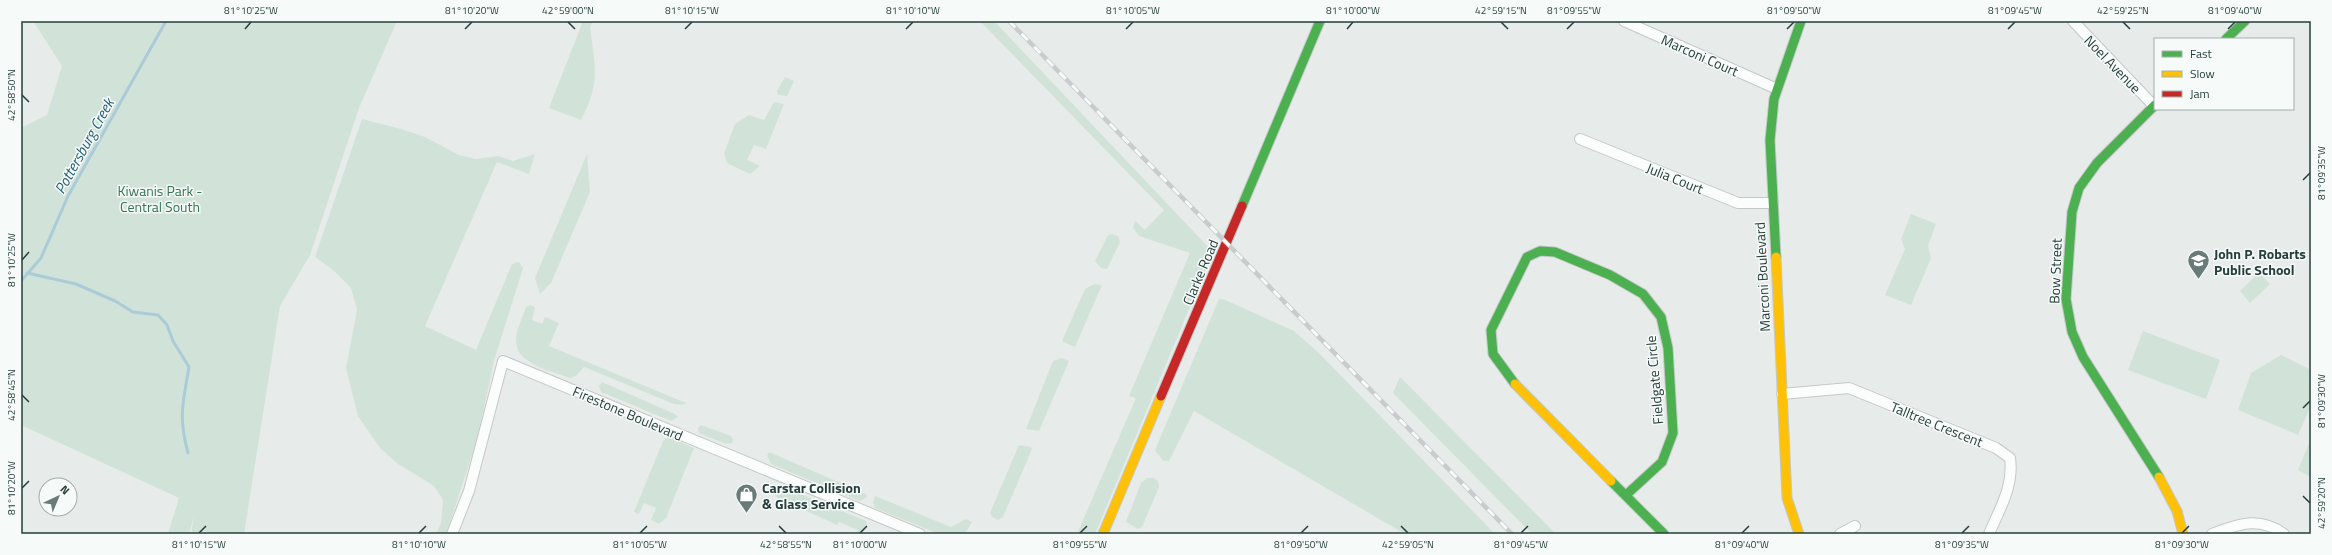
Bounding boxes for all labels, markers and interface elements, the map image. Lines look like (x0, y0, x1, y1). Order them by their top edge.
text: 81°10'25"W (224, 3, 278, 18)
text: 81°10'20"W (445, 3, 499, 18)
text: 42°59'00"N (542, 3, 594, 18)
text: 81°10'15"W (665, 3, 719, 18)
text: 81°10'10"W (886, 3, 940, 18)
text: 81°10'05"W (1106, 3, 1160, 18)
text: 81°10'00"W (1326, 3, 1380, 18)
text: 42°59'15"N (1475, 3, 1527, 18)
text: 81°09'55"W (1547, 3, 1601, 18)
text: 81°09'50"W (1767, 3, 1821, 18)
text: 81°09'45"W (1988, 3, 2042, 18)
text: 42°59'25"N (2097, 3, 2149, 18)
text: 81°09'40"W (2208, 3, 2262, 18)
street label: Marconi Court (1658, 29, 1742, 81)
street label: Noel Avenue (2080, 30, 2146, 98)
legend (2154, 38, 2294, 110)
text: Fast (2190, 44, 2213, 63)
text: Slow (2190, 64, 2215, 83)
text: 42°58'50"N (4, 69, 19, 121)
text: Jam (2190, 84, 2210, 103)
water label: Pottersburg Creek (48, 92, 121, 198)
text: 81°09'35"W (2314, 146, 2329, 200)
street label: Julia Court (1643, 157, 1707, 199)
park label: Kiwanis Park - Central South (118, 180, 202, 217)
street label: Marconi Boulevard (1749, 222, 1775, 332)
text: 81°10'25"W (4, 233, 19, 287)
street label: Clarke Road (1177, 236, 1223, 308)
street label: Bow Street (2043, 238, 2067, 304)
place label: John P. Robarts Public School (2214, 243, 2306, 280)
school or university icon: John P. Robarts Public School (2185, 248, 2211, 281)
street label: Fieldgate Circle (1640, 335, 1668, 425)
text: 42°58'45"N (4, 369, 19, 421)
text: 81°09'30"W (2314, 374, 2329, 428)
street label: Firestone Boulevard (570, 380, 686, 446)
street label: Talltree Crescent (1888, 396, 1986, 452)
text: 81°10'20"W (4, 461, 19, 515)
north arrow (38, 477, 78, 517)
place label: Carstar Collision & Glass Service (762, 477, 861, 514)
text: 42°59'20"N (2314, 477, 2329, 529)
text: N (57, 481, 73, 498)
shop icon: Carstar Collision & Glass Service (733, 482, 759, 515)
text: 81°10'15"W (172, 537, 226, 552)
text: 81°10'10"W (392, 537, 446, 552)
text: 81°10'05"W (613, 537, 667, 552)
text: 42°58'55"N (760, 537, 812, 552)
text: 81°10'00"W (833, 537, 887, 552)
text: 81°09'55"W (1053, 537, 1107, 552)
text: 81°09'50"W (1274, 537, 1328, 552)
text: 42°59'05"N (1382, 537, 1434, 552)
text: 81°09'45"W (1494, 537, 1548, 552)
text: 81°09'40"W (1715, 537, 1769, 552)
text: 81°09'35"W (1935, 537, 1989, 552)
text: 81°09'30"W (2155, 537, 2209, 552)

